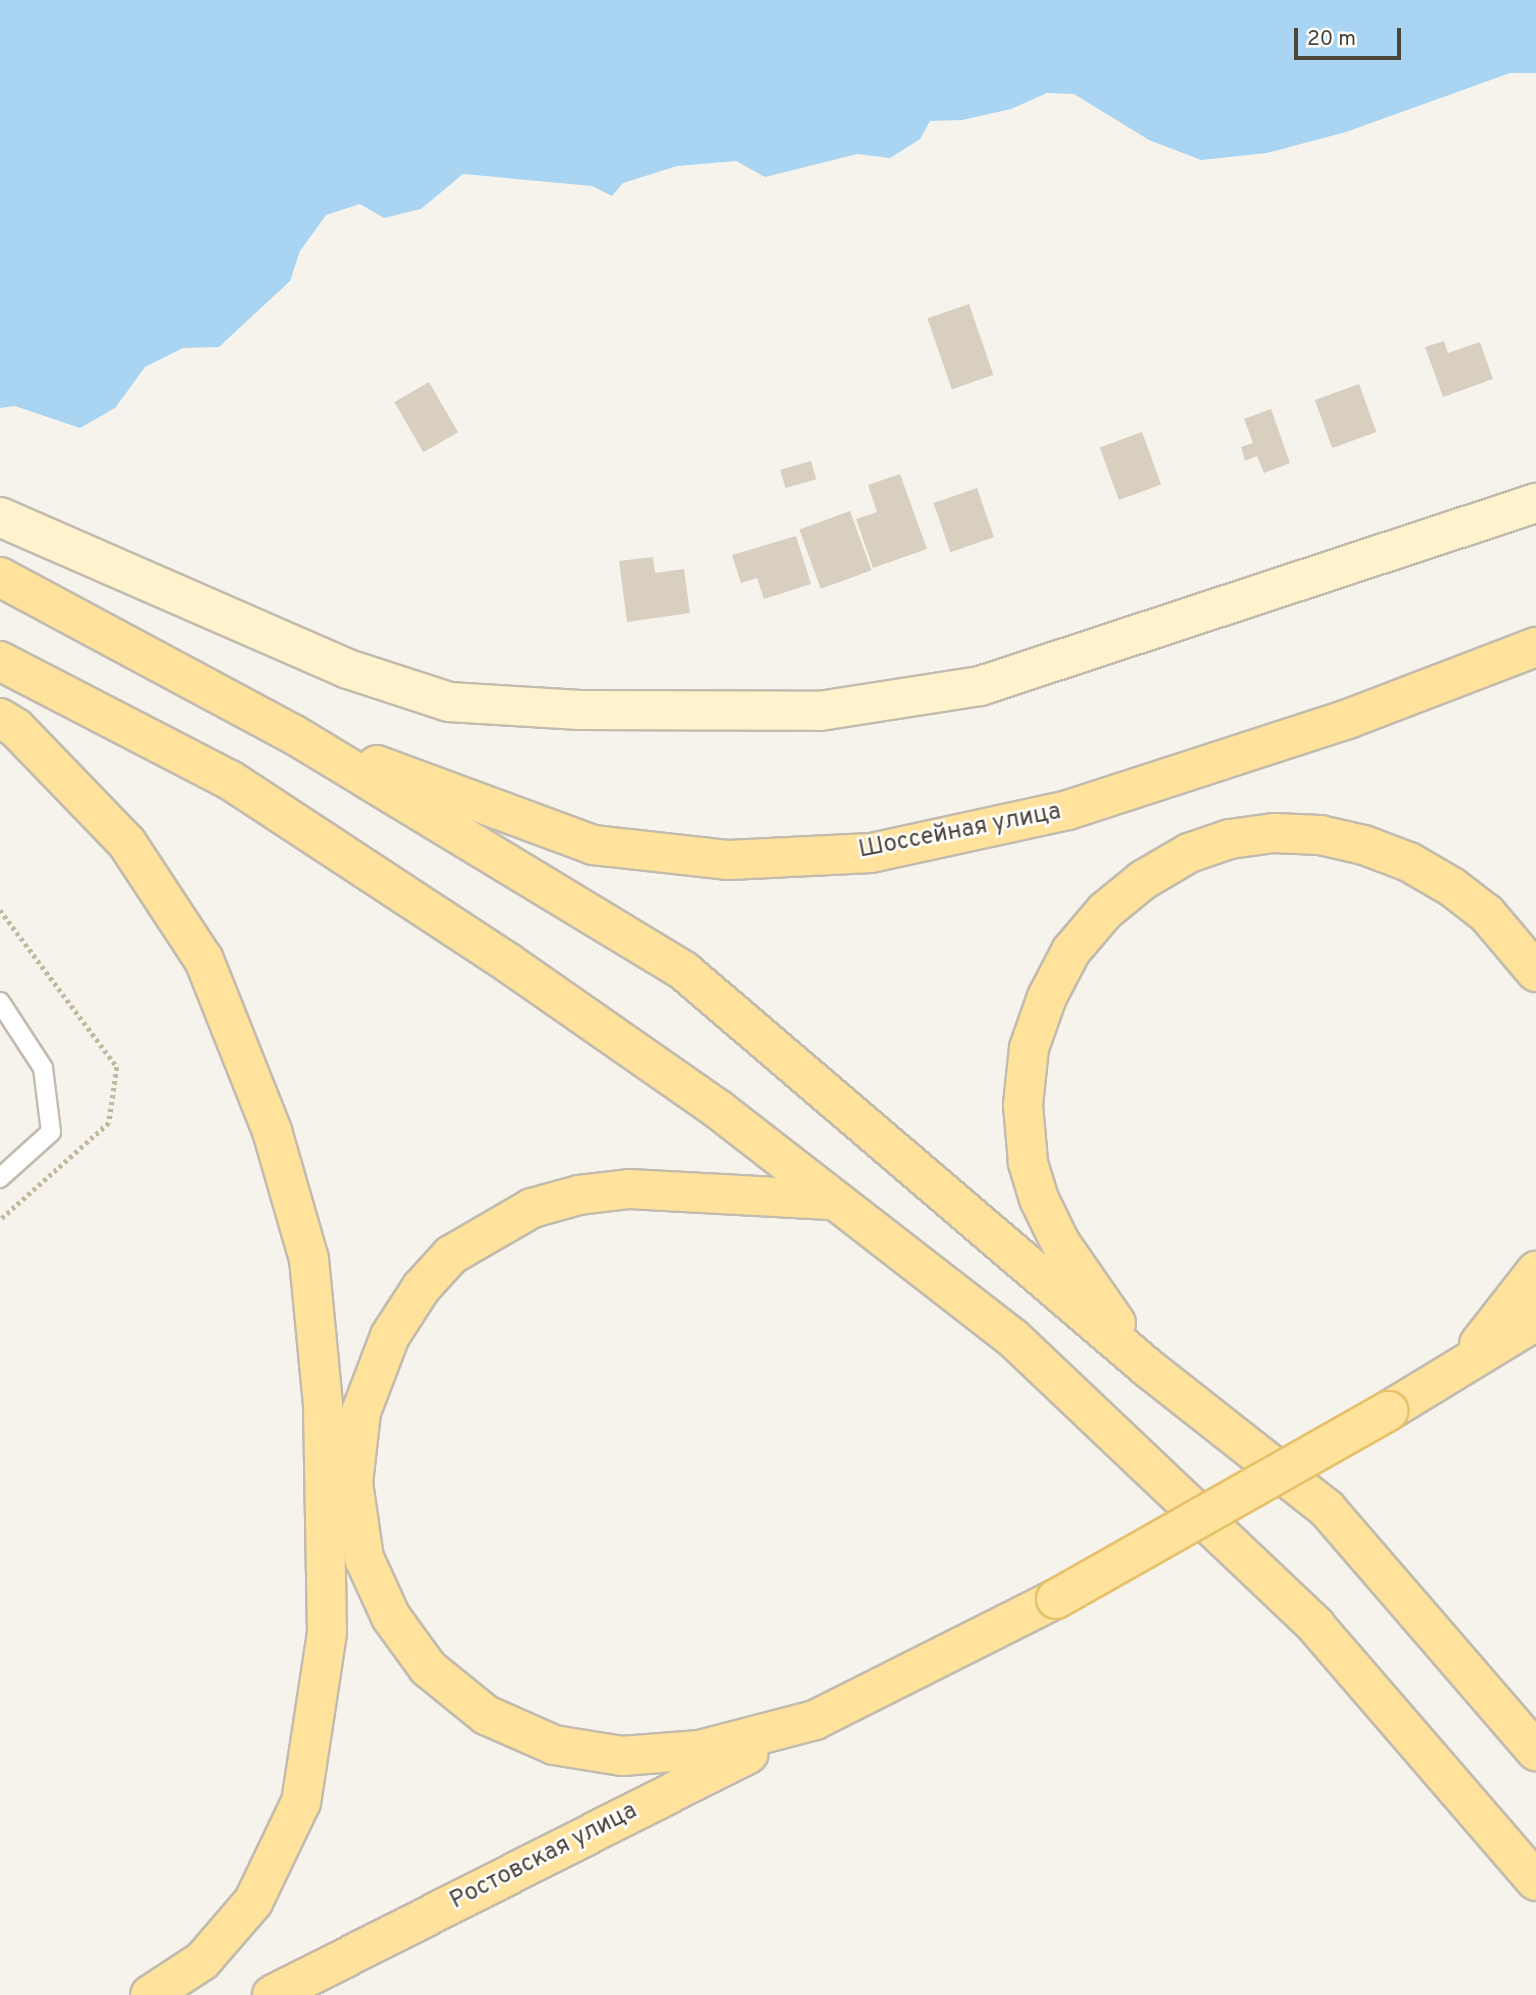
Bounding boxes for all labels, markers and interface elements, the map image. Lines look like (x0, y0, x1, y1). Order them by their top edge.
scale bar (1298, 14, 1405, 58)
text: 20 m (1307, 26, 1356, 53)
street label: Шоссейная улица (856, 798, 1064, 866)
street label: Ростовская улица (446, 1797, 642, 1917)

